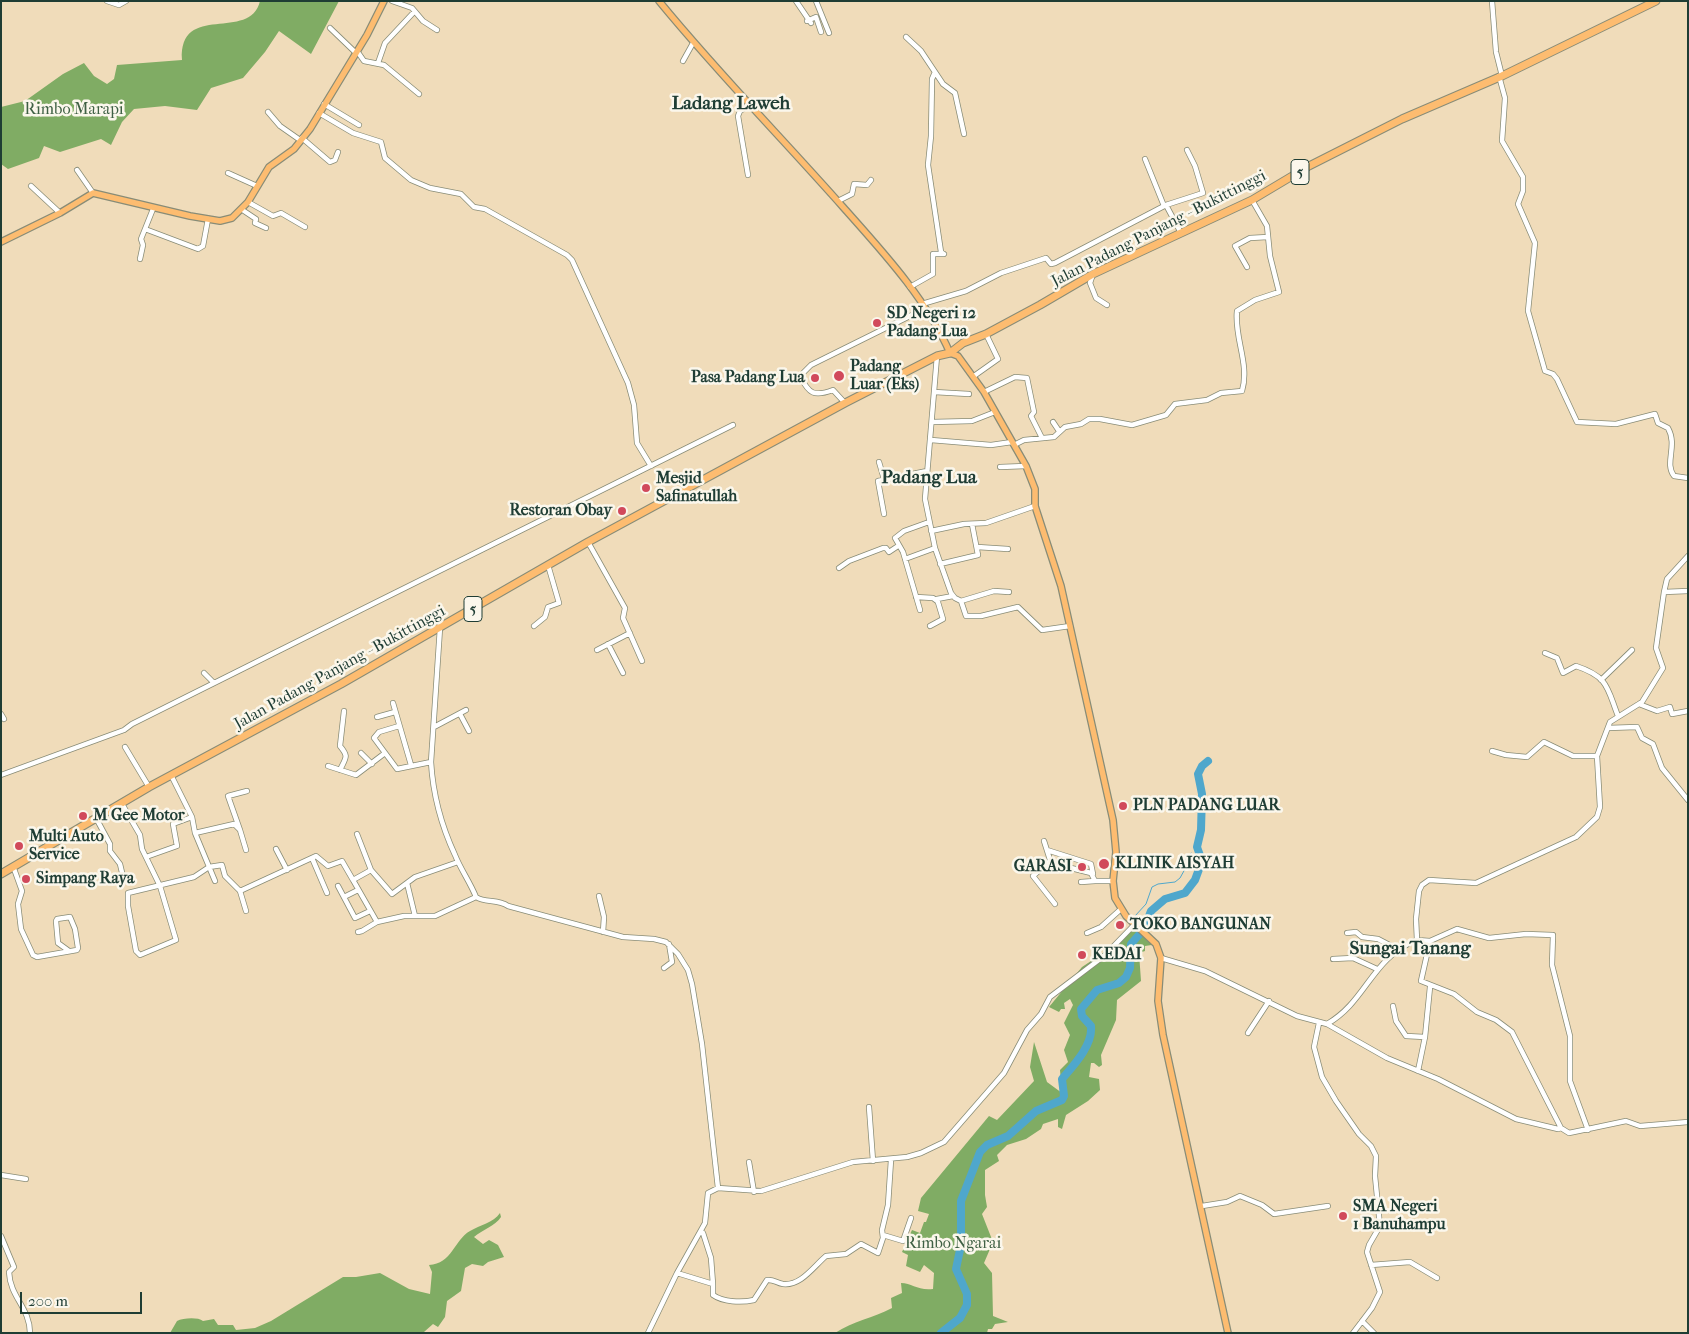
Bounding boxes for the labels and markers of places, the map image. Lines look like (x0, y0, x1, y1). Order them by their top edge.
place label: SD Negeri 12 Padang Lua (887, 304, 976, 342)
marker: SD Negeri 12 Padang Lua (871, 317, 883, 329)
place label: Padang Luar (Eks) (850, 357, 919, 395)
place label: Pasa Padang Lua (691, 368, 805, 388)
marker: Padang Luar (Eks) (832, 369, 846, 383)
marker: Pasa Padang Lua (809, 372, 821, 384)
place label: Mesjid Safinatullah (656, 469, 737, 507)
marker: Mesjid Safinatullah (640, 482, 652, 494)
place label: Restoran Obay (509, 501, 612, 521)
marker: Restoran Obay (616, 505, 628, 517)
place label: PLN PADANG LUAR (1133, 796, 1280, 816)
marker: PLN PADANG LUAR (1117, 800, 1129, 812)
place label: M Gee Motor (93, 806, 185, 826)
marker: M Gee Motor (77, 810, 89, 822)
place label: Multi Auto Service (29, 827, 104, 865)
marker: Multi Auto Service (13, 840, 25, 852)
place label: KLINIK AISYAH (1115, 854, 1234, 874)
place label: GARASI (1014, 857, 1072, 877)
marker: KLINIK AISYAH (1097, 857, 1111, 871)
marker: GARASI (1076, 861, 1088, 873)
place label: Simpang Raya (36, 869, 134, 889)
marker: Simpang Raya (20, 873, 32, 885)
place label: TOKO BANGUNAN (1130, 915, 1271, 935)
marker: TOKO BANGUNAN (1114, 919, 1126, 931)
place label: KEDAI (1092, 945, 1142, 965)
marker: KEDAI (1076, 949, 1088, 961)
place label: SMA Negeri 1 Banuhampu (1353, 1197, 1445, 1235)
marker: SMA Negeri 1 Banuhampu (1337, 1210, 1349, 1222)

